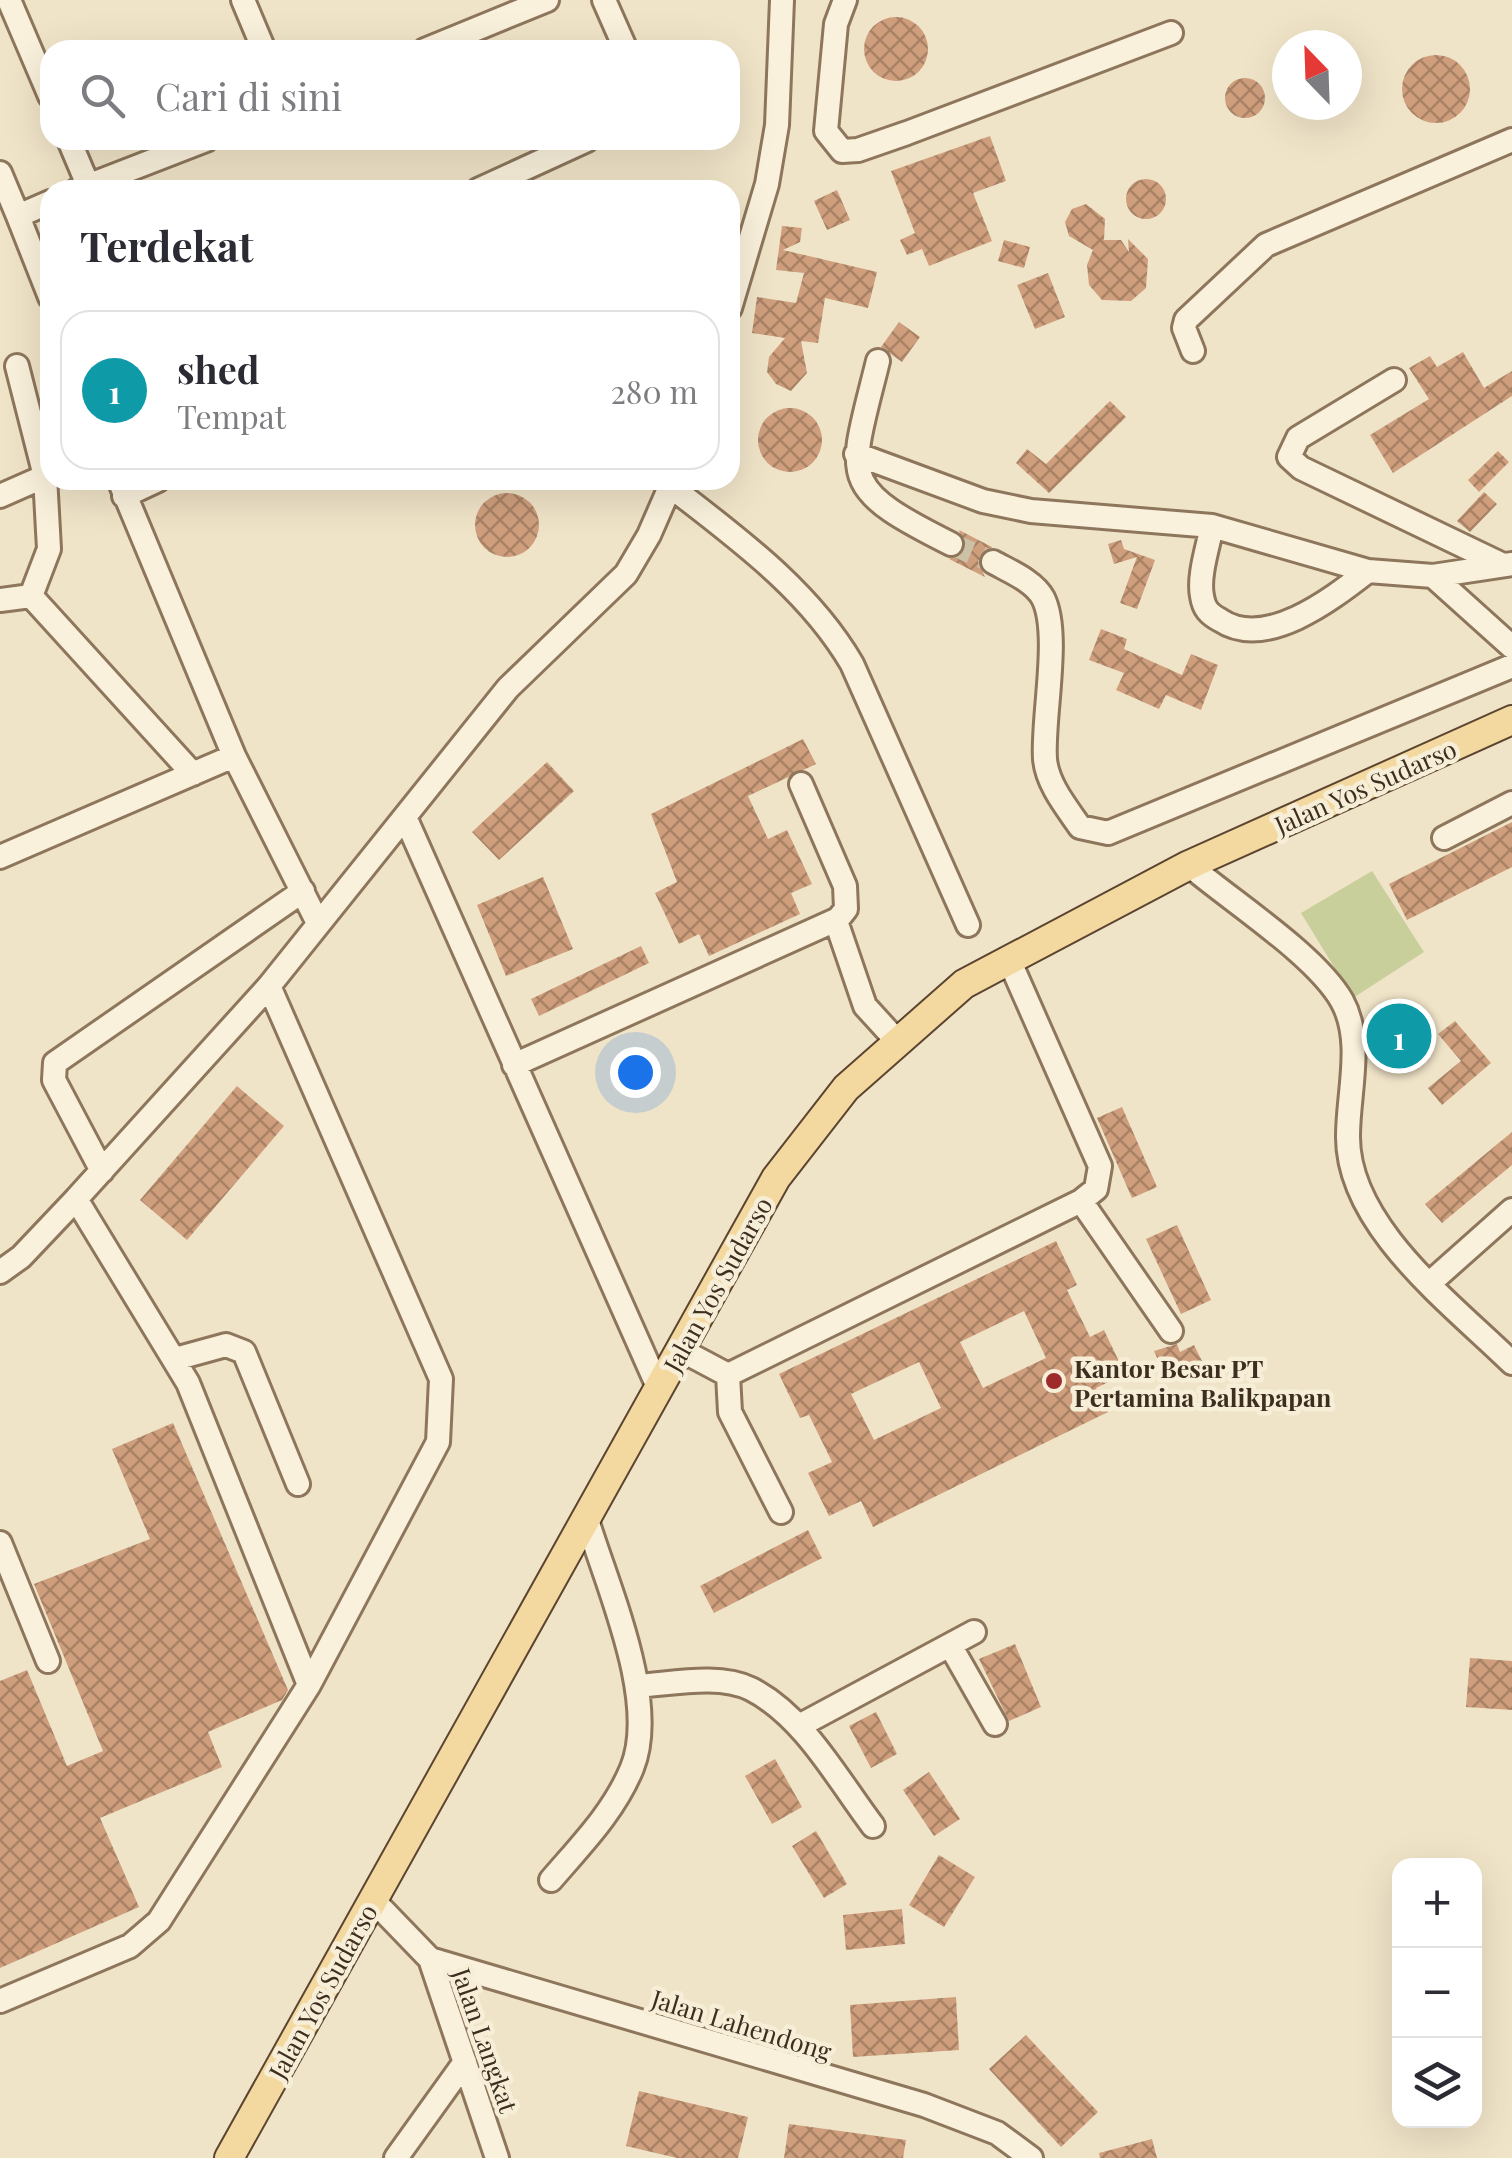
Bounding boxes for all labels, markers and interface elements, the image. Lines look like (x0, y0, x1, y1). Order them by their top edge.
north arrow (1272, 30, 1362, 120)
search box (40, 40, 740, 150)
icon: search (75, 68, 130, 123)
text: Cari di sini (155, 70, 342, 121)
text: Terdekat (80, 217, 254, 273)
text: shed (177, 343, 260, 394)
text: 1 (108, 369, 121, 412)
text: 280 m (610, 369, 698, 412)
text: Tempat (177, 394, 286, 437)
street label: Jalan Yos Sudarso (1268, 731, 1461, 841)
pin: 1 (1366, 998, 1432, 1074)
your location (610, 1047, 661, 1098)
street label: Jalan Yos Sudarso (655, 1191, 779, 1378)
place label: Kantor Besar PT Pertamina Balikpapan (1074, 1351, 1332, 1413)
marker: Kantor Besar PT Pertamina Balikpapan (1043, 1370, 1065, 1392)
map controls (1392, 1858, 1482, 2128)
button: + (1392, 1858, 1482, 1948)
street label: Jalan Yos Sudarso (260, 1898, 384, 2085)
button: − (1392, 1948, 1482, 2038)
street label: Jalan Langkat (446, 1962, 526, 2118)
street label: Jalan Lahendong (647, 1981, 837, 2067)
button: layers (1392, 2038, 1482, 2128)

